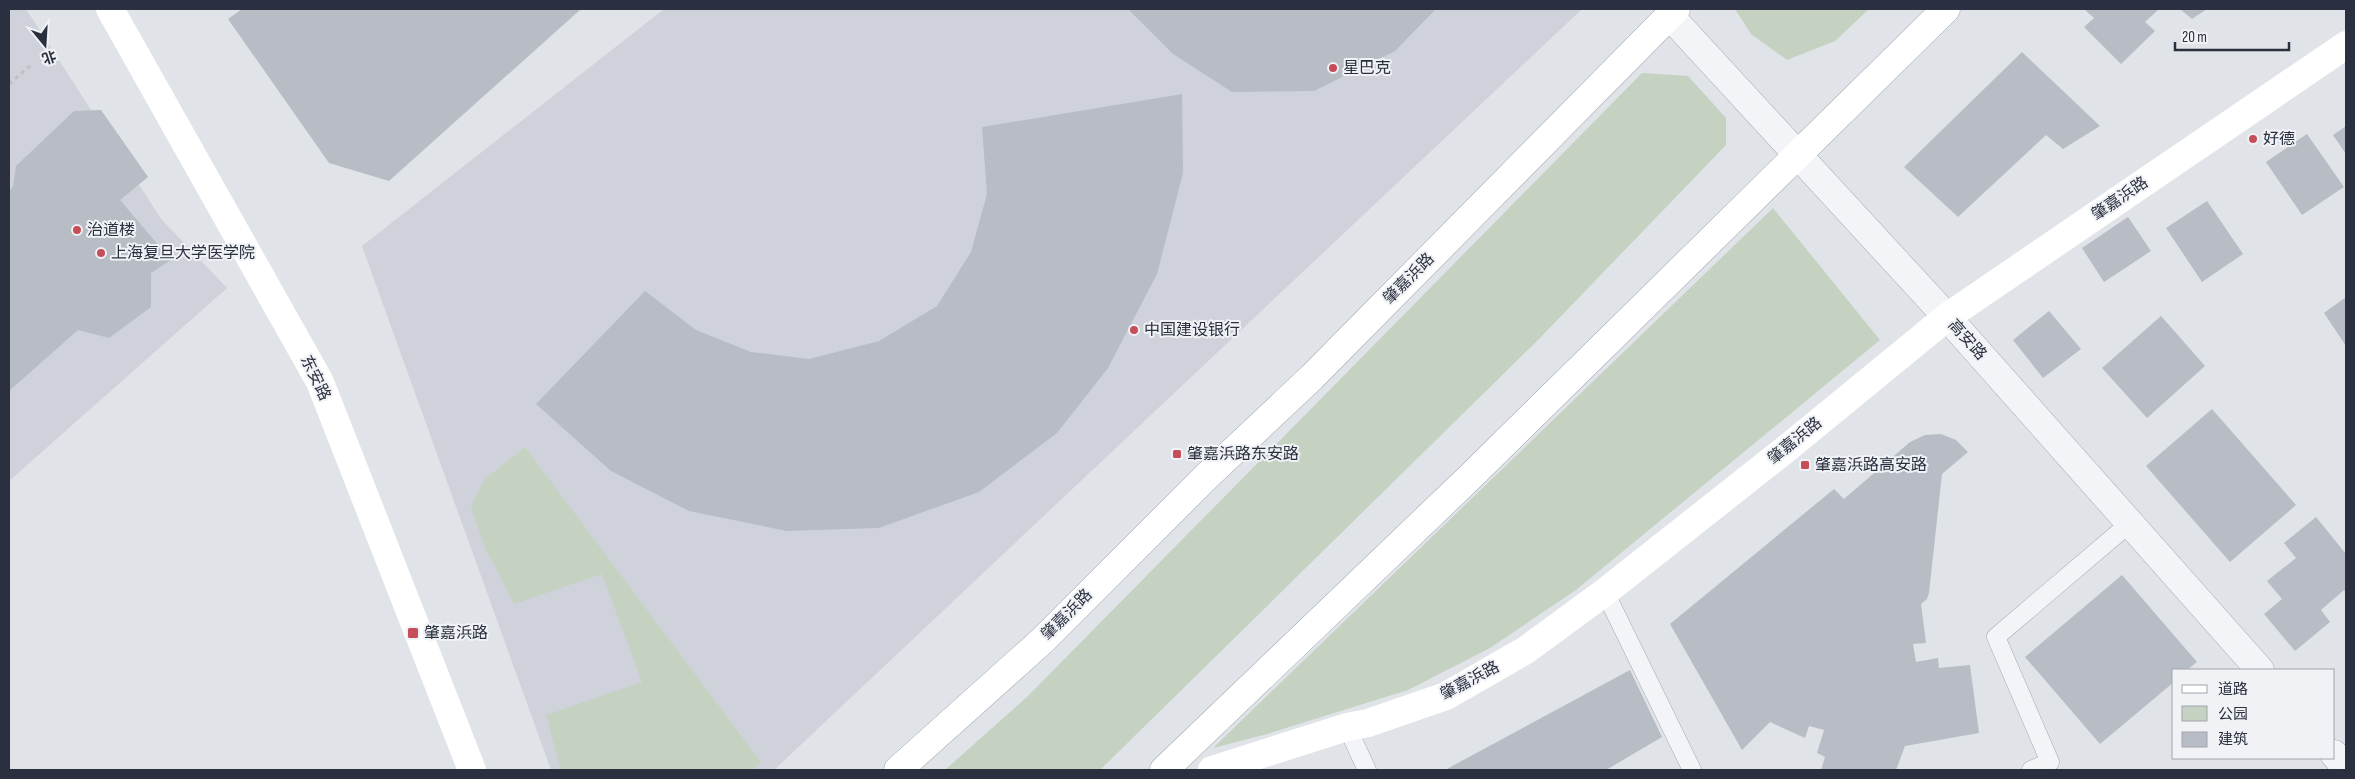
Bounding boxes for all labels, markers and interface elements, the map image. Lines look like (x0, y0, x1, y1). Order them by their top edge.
north arrow (20, 20, 70, 70)
scale bar (2175, 20, 2289, 52)
text: 20 m (2182, 28, 2207, 47)
text: 北 (40, 47, 58, 67)
place label: 星巴克 (1343, 59, 1391, 78)
marker: 星巴克 (1327, 62, 1339, 74)
place label: 好德 (2263, 130, 2295, 149)
marker: 好德 (2247, 133, 2259, 145)
street label: 肇嘉浜路 (2088, 173, 2152, 225)
place label: 治道楼 (87, 221, 135, 240)
marker: 治道楼 (71, 224, 83, 236)
place label: 上海复旦大学医学院 (111, 244, 255, 263)
marker: 上海复旦大学医学院 (95, 247, 107, 259)
street label: 肇嘉浜路 (1380, 250, 1438, 308)
street label: 高安路 (1944, 316, 1990, 364)
place label: 中国建设银行 (1144, 321, 1240, 340)
marker: 中国建设银行 (1128, 324, 1140, 336)
street label: 东安路 (296, 352, 334, 404)
street label: 肇嘉浜路 (1764, 413, 1826, 469)
place label: 肇嘉浜路东安路 (1187, 445, 1299, 464)
marker: 肇嘉浜路东安路 (1171, 448, 1183, 460)
place label: 肇嘉浜路高安路 (1815, 456, 1927, 475)
marker: 肇嘉浜路高安路 (1799, 459, 1811, 471)
street label: 肇嘉浜路 (1038, 586, 1096, 644)
place label: 肇嘉浜路 (424, 624, 488, 643)
marker: 肇嘉浜路 (406, 626, 420, 640)
street label: 肇嘉浜路 (1437, 658, 1503, 704)
legend (2172, 669, 2335, 759)
text: 道路 (2218, 680, 2248, 699)
text: 公园 (2218, 705, 2248, 724)
text: 建筑 (2218, 730, 2248, 749)

